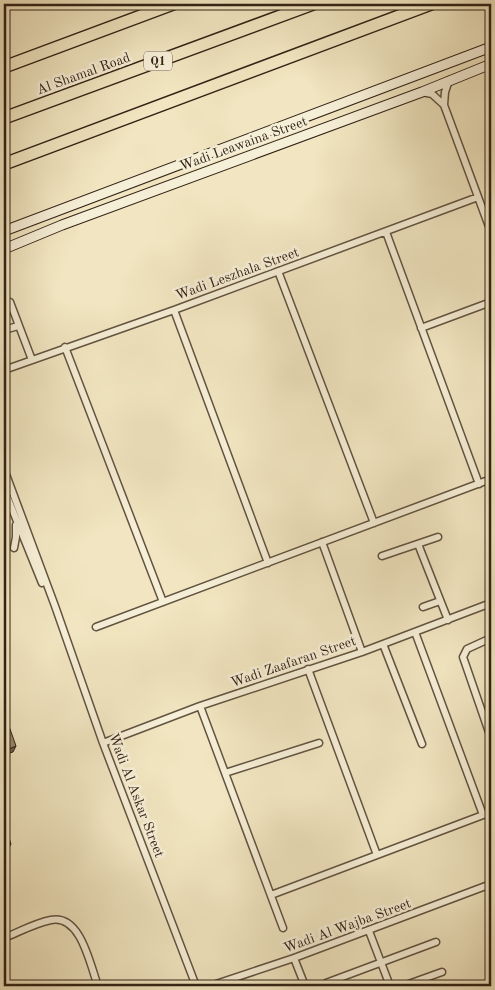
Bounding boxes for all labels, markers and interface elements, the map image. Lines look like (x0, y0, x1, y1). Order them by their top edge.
street label: Al Shamal Road (35, 51, 132, 97)
road number: Q1 (144, 51, 172, 70)
street label: Wadi Leawaina Street (178, 114, 309, 174)
street label: Wadi Leszhala Street (174, 245, 301, 303)
street label: Wadi Zaafaran Street (229, 634, 358, 690)
street label: Wadi Al Askar Street (106, 731, 166, 860)
street label: Wadi Al Wajba Street (282, 896, 413, 956)

